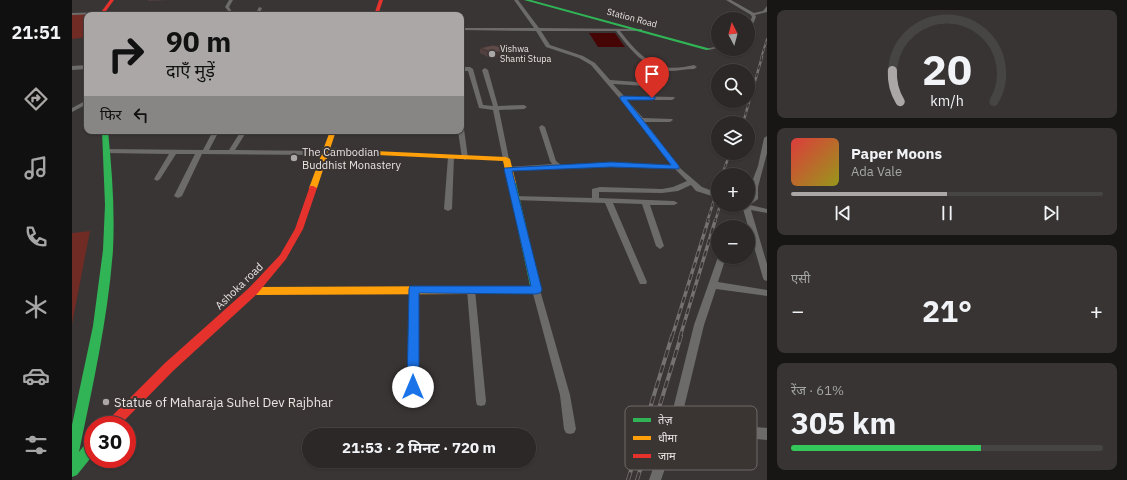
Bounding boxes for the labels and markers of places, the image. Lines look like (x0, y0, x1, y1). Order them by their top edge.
place label: Vishwa Shanti Stupa (500, 43, 552, 64)
marker: Vishwa Shanti Stupa (487, 49, 497, 59)
pin (635, 57, 669, 98)
place label: The Cambodian Buddhist Monastery (302, 145, 401, 172)
marker: The Cambodian Buddhist Monastery (289, 153, 299, 163)
place label: Statue of Maharaja Suhel Dev Rajbhar (114, 394, 333, 411)
marker: Statue of Maharaja Suhel Dev Rajbhar (101, 397, 111, 407)

